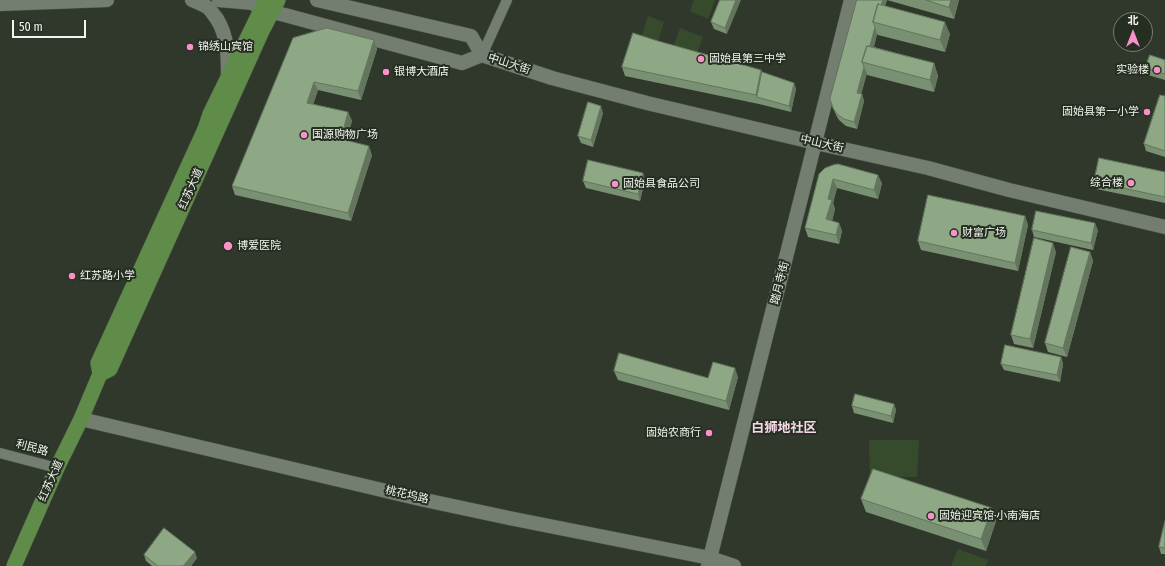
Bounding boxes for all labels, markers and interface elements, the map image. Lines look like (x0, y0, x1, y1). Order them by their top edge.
scale bar (14, 12, 88, 38)
north arrow (1113, 12, 1153, 52)
text: 北 (1128, 14, 1139, 27)
text: 50 m (19, 20, 43, 34)
place label: 锦绣山宾馆 (198, 40, 253, 54)
marker: 锦绣山宾馆 (185, 42, 195, 52)
street label: 中山大街 (486, 51, 532, 77)
place label: 固始县第三中学 (709, 52, 786, 66)
marker: 固始县第三中学 (696, 54, 706, 64)
place label: 实验楼 (1116, 63, 1149, 77)
place label: 银博大酒店 (394, 65, 449, 79)
marker: 实验楼 (1152, 65, 1162, 75)
marker: 银博大酒店 (381, 67, 391, 77)
place label: 固始县第一小学 (1062, 105, 1139, 119)
marker: 固始县第一小学 (1142, 107, 1152, 117)
place label: 国源购物广场 (312, 128, 378, 142)
marker: 国源购物广场 (299, 130, 309, 140)
street label: 中山大街 (799, 133, 845, 155)
street label: 红苏大道 (176, 166, 206, 212)
place label: 综合楼 (1090, 176, 1123, 190)
place label: 固始县食品公司 (623, 177, 700, 191)
marker: 综合楼 (1126, 178, 1136, 188)
marker: 固始县食品公司 (610, 179, 620, 189)
place label: 财富广场 (962, 226, 1006, 240)
marker: 财富广场 (949, 228, 959, 238)
place label: 博爱医院 (237, 239, 281, 253)
marker: 博爱医院 (222, 240, 234, 252)
street label: 踏月寺街 (768, 260, 792, 306)
place label: 红苏路小学 (80, 269, 135, 283)
marker: 红苏路小学 (67, 271, 77, 281)
district label: 白狮地社区 (752, 420, 816, 436)
place label: 固始农商行 (646, 426, 701, 440)
marker: 固始农商行 (704, 428, 714, 438)
street label: 利民路 (14, 437, 50, 459)
street label: 红苏大道 (36, 458, 66, 504)
street label: 桃花坞路 (384, 484, 430, 506)
place label: 固始迎宾馆·小南海店 (939, 509, 1040, 523)
marker: 固始迎宾馆·小南海店 (926, 511, 936, 521)

